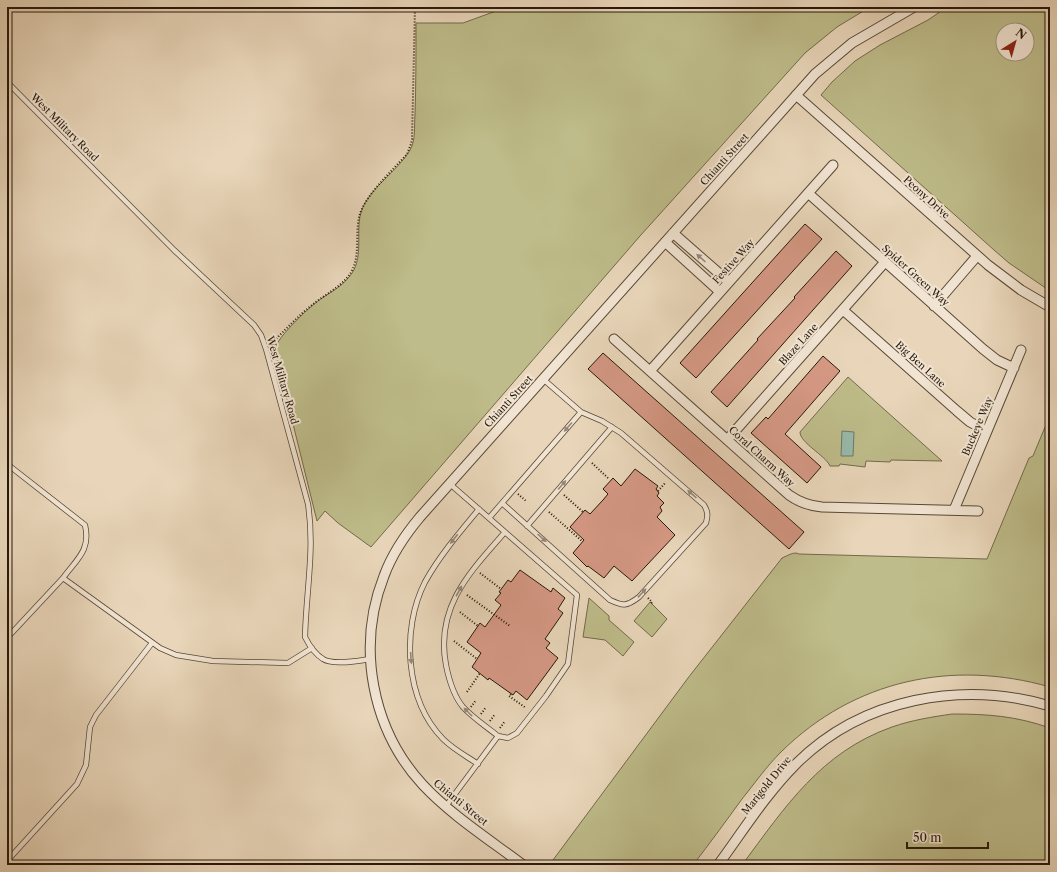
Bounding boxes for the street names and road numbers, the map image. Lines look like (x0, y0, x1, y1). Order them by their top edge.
street label: West Military Road (27, 90, 101, 164)
street label: Chianti Street (697, 130, 752, 188)
street label: Peony Drive (901, 173, 953, 222)
street label: Festive Way (710, 236, 757, 287)
street label: Spider Green Way (879, 242, 952, 309)
street label: Blaze Lane (776, 320, 821, 368)
street label: West Military Road (263, 334, 301, 426)
street label: Big Ben Lane (893, 338, 949, 391)
street label: Chianti Street (481, 372, 536, 430)
street label: Buckeye Way (959, 394, 996, 458)
street label: Coral Charm Way (726, 423, 798, 490)
street label: Marigold Drive (739, 753, 794, 817)
street label: Chianti Street (431, 777, 491, 829)

